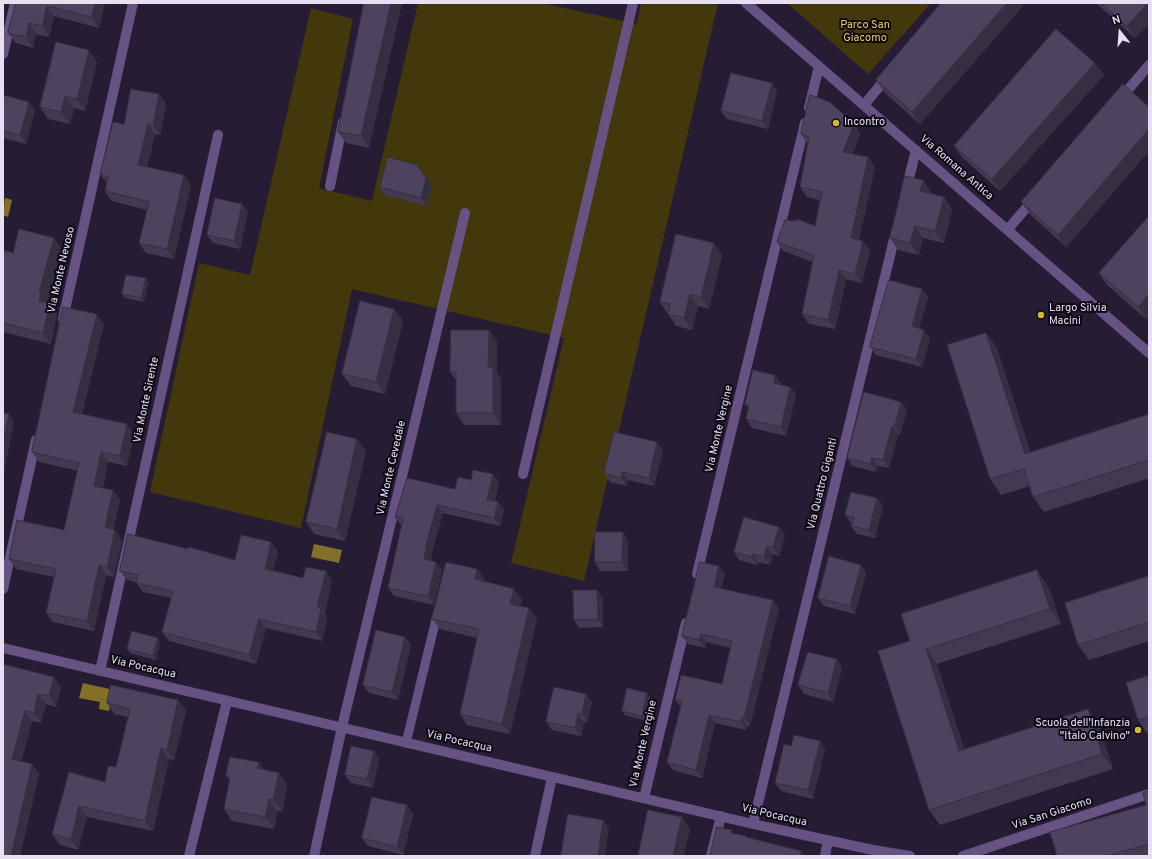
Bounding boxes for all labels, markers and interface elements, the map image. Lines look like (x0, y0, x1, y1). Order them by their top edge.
north arrow (1100, 12, 1140, 52)
text: N (1111, 13, 1122, 28)
park label: Parco San Giacomo (840, 19, 890, 45)
place label: Incontro (844, 116, 885, 130)
marker: Incontro (831, 118, 841, 128)
street label: Via Romana Antica (917, 133, 995, 203)
street label: Via Monte Nevoso (46, 226, 78, 314)
place label: Largo Silvia Macini (1049, 302, 1106, 328)
marker: Largo Silvia Macini (1036, 310, 1046, 320)
street label: Via Monte Sirente (131, 356, 163, 444)
street label: Via Monte Vergine (704, 384, 736, 474)
street label: Via Monte Cevedale (375, 419, 409, 517)
street label: Via Quattro Giganti (805, 437, 841, 531)
street label: Via Pocacqua (109, 654, 177, 682)
street label: Via Monte Vergine (628, 699, 660, 789)
place label: Scuola dell'Infanzia "Italo Calvino" (1035, 717, 1130, 743)
marker: Scuola dell'Infanzia "Italo Calvino" (1133, 725, 1143, 735)
street label: Via Pocacqua (425, 728, 493, 756)
street label: Via San Giacomo (1010, 795, 1094, 833)
street label: Via Pocacqua (740, 802, 808, 830)

